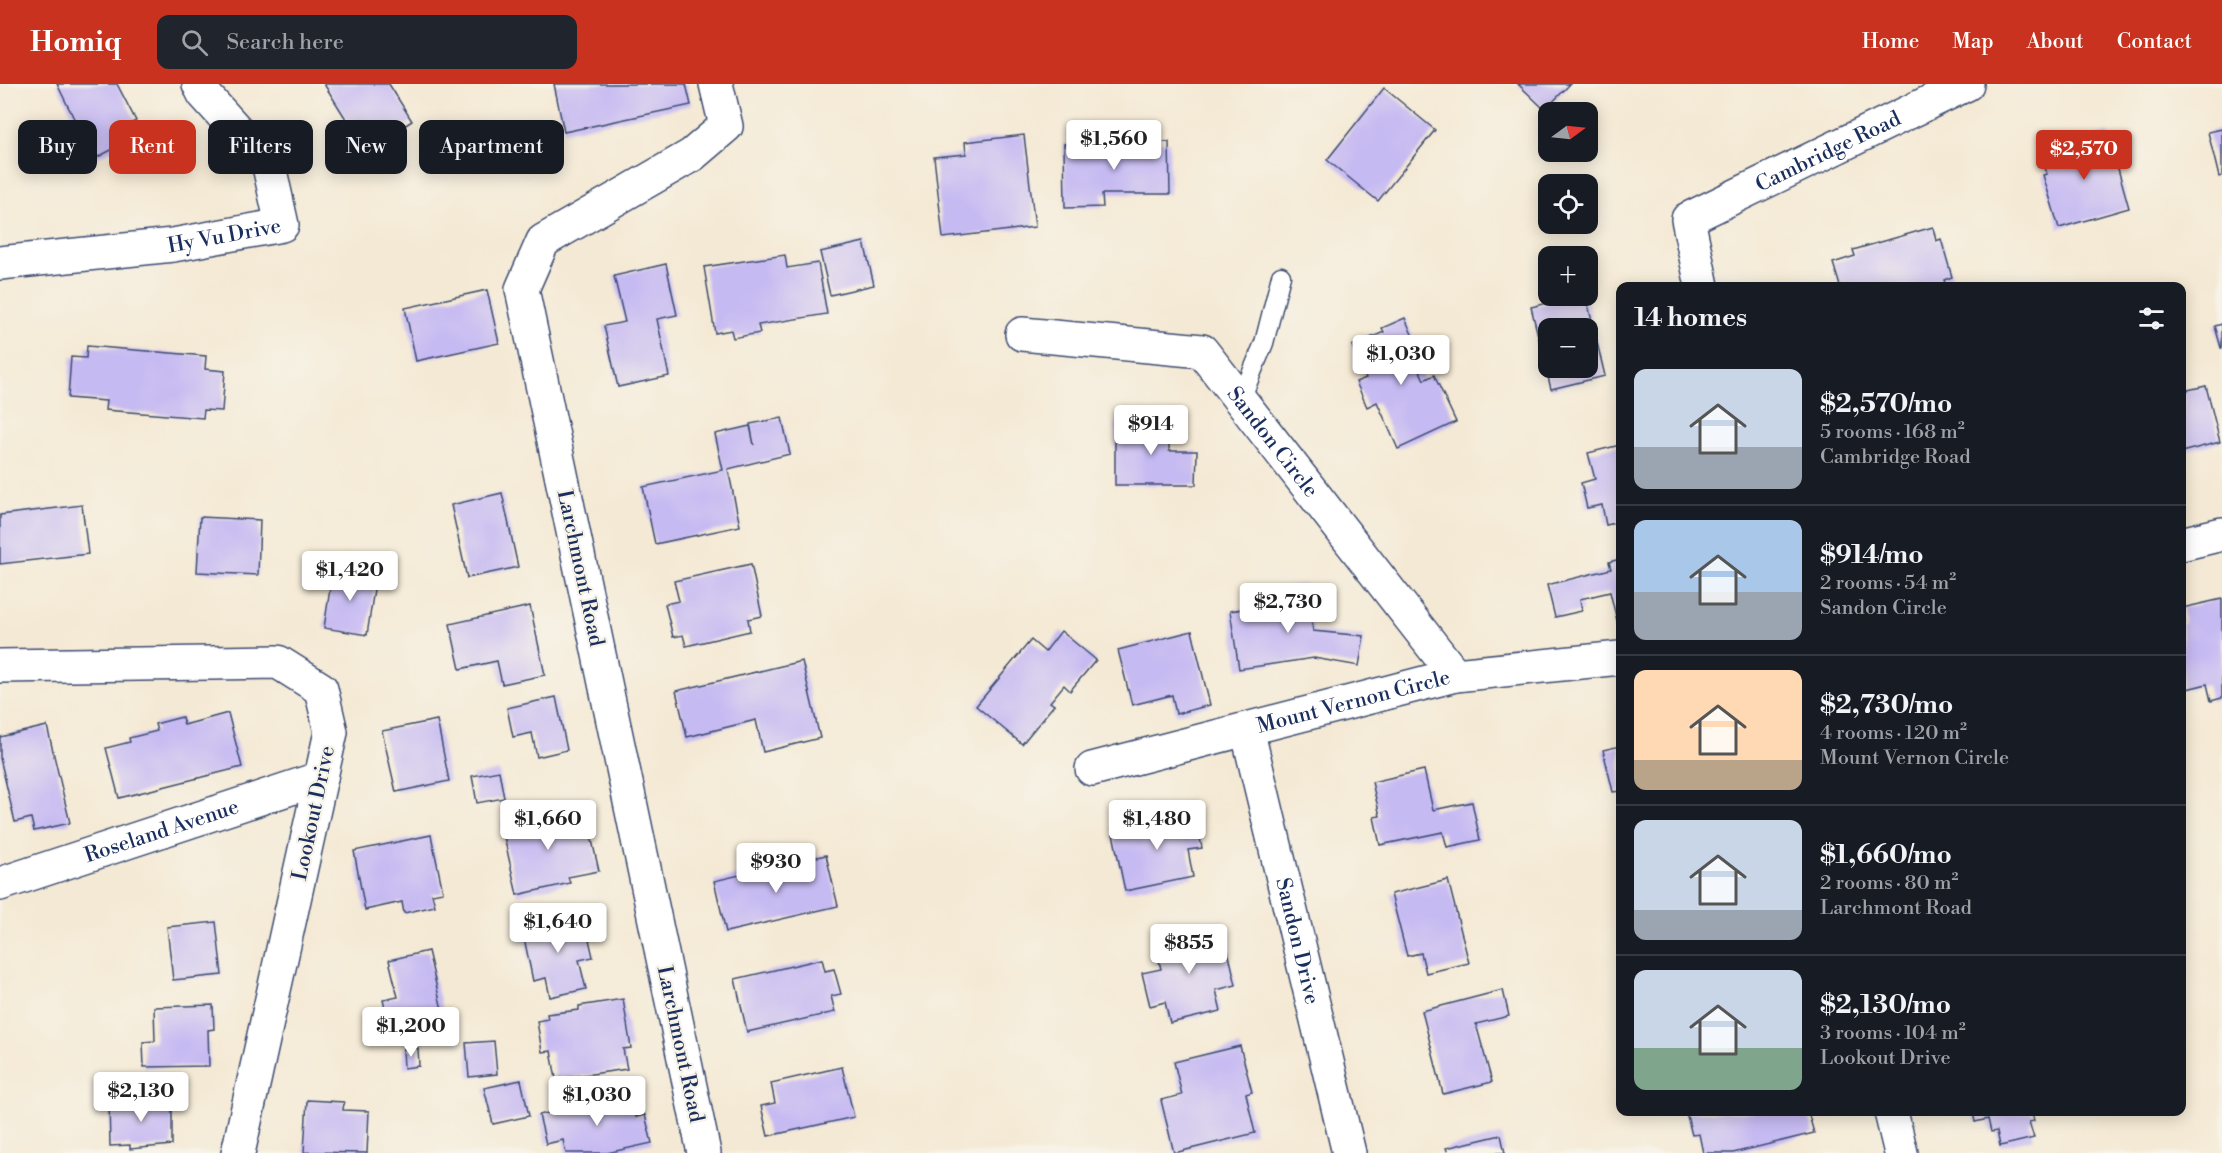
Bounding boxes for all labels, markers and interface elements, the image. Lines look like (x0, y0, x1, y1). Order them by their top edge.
search box (157, 15, 577, 69)
text: Homiq (30, 25, 121, 60)
icon: search (178, 26, 211, 59)
text: Search here (226, 29, 344, 56)
text: Home (1862, 29, 1919, 55)
text: Map (1952, 29, 1994, 55)
text: About (2027, 29, 2084, 55)
text: Contact (2117, 29, 2192, 55)
north arrow (1538, 102, 1598, 162)
map controls (1538, 102, 1598, 378)
street label: Cambridge Road (1752, 106, 1905, 198)
chip: Buy (18, 120, 97, 174)
chip: Rent (109, 120, 196, 174)
chip: Filters (208, 120, 313, 174)
chip: New (325, 120, 407, 174)
chip: Apartment (419, 120, 564, 174)
pin: $1,560 (1065, 120, 1163, 171)
text: $1,560 (1080, 127, 1148, 152)
pin: $2,570 (2035, 130, 2133, 181)
text: $2,570 (2050, 137, 2118, 162)
button: locate (1538, 174, 1598, 234)
street label: Hy Vu Drive (166, 213, 283, 260)
button: + (1538, 246, 1598, 306)
text: 14 homes (1634, 302, 1747, 334)
icon: filters (2135, 302, 2168, 335)
button: − (1538, 318, 1598, 378)
pin: $1,030 (1352, 335, 1450, 386)
text: $1,030 (1367, 342, 1436, 367)
street label: Sandon Circle (1221, 382, 1323, 503)
text: $2,570/mo (1820, 388, 1952, 420)
icon: home (1682, 393, 1754, 465)
pin: $914 (1115, 405, 1187, 456)
text: $914 (1128, 412, 1174, 437)
text: 5 rooms · 168 m² (1820, 420, 1965, 445)
text: Cambridge Road (1820, 445, 1971, 470)
street label: Larchmont Road (551, 488, 609, 649)
text: $914/mo (1820, 539, 1924, 571)
icon: home (1682, 544, 1754, 616)
pin: $1,420 (301, 551, 399, 602)
text: $1,420 (316, 558, 384, 583)
text: 2 rooms · 54 m² (1820, 571, 1956, 596)
pin: $2,730 (1239, 583, 1337, 634)
text: $2,730 (1254, 590, 1322, 615)
text: Sandon Circle (1820, 596, 1947, 621)
street label: Mount Vernon Circle (1254, 665, 1453, 740)
text: $2,730/mo (1820, 689, 1953, 721)
icon: home (1682, 694, 1754, 766)
text: 4 rooms · 120 m² (1820, 721, 1967, 746)
street label: Lookout Drive (287, 743, 341, 883)
text: Mount Vernon Circle (1820, 746, 2009, 771)
street label: Roseland Avenue (81, 794, 242, 869)
pin: $1,660 (499, 800, 597, 851)
pin: $1,480 (1108, 800, 1206, 851)
text: $1,660 (514, 807, 582, 832)
text: $1,480 (1123, 807, 1191, 832)
text: $1,660/mo (1820, 839, 1952, 871)
pin: $930 (740, 843, 812, 894)
icon: home (1682, 844, 1754, 916)
text: $930 (750, 850, 802, 875)
text: 2 rooms · 80 m² (1820, 871, 1958, 896)
street label: Sandon Drive (1269, 875, 1325, 1007)
text: Larchmont Road (1820, 896, 1972, 921)
pin: $1,640 (509, 903, 607, 954)
text: $1,640 (524, 910, 592, 935)
pin: $855 (1153, 924, 1225, 975)
text: $855 (1164, 931, 1214, 956)
street label: Larchmont Road (651, 964, 709, 1125)
text: $2,130/mo (1820, 989, 1951, 1021)
icon: home (1682, 994, 1754, 1066)
pin: $1,200 (362, 1007, 460, 1058)
text: $1,200 (376, 1014, 446, 1039)
text: 3 rooms · 104 m² (1820, 1021, 1966, 1046)
text: Lookout Drive (1820, 1046, 1951, 1071)
pin: $2,130 (92, 1072, 190, 1123)
pin: $1,030 (548, 1076, 646, 1127)
text: $2,130 (108, 1079, 174, 1104)
text: $1,030 (563, 1083, 632, 1108)

